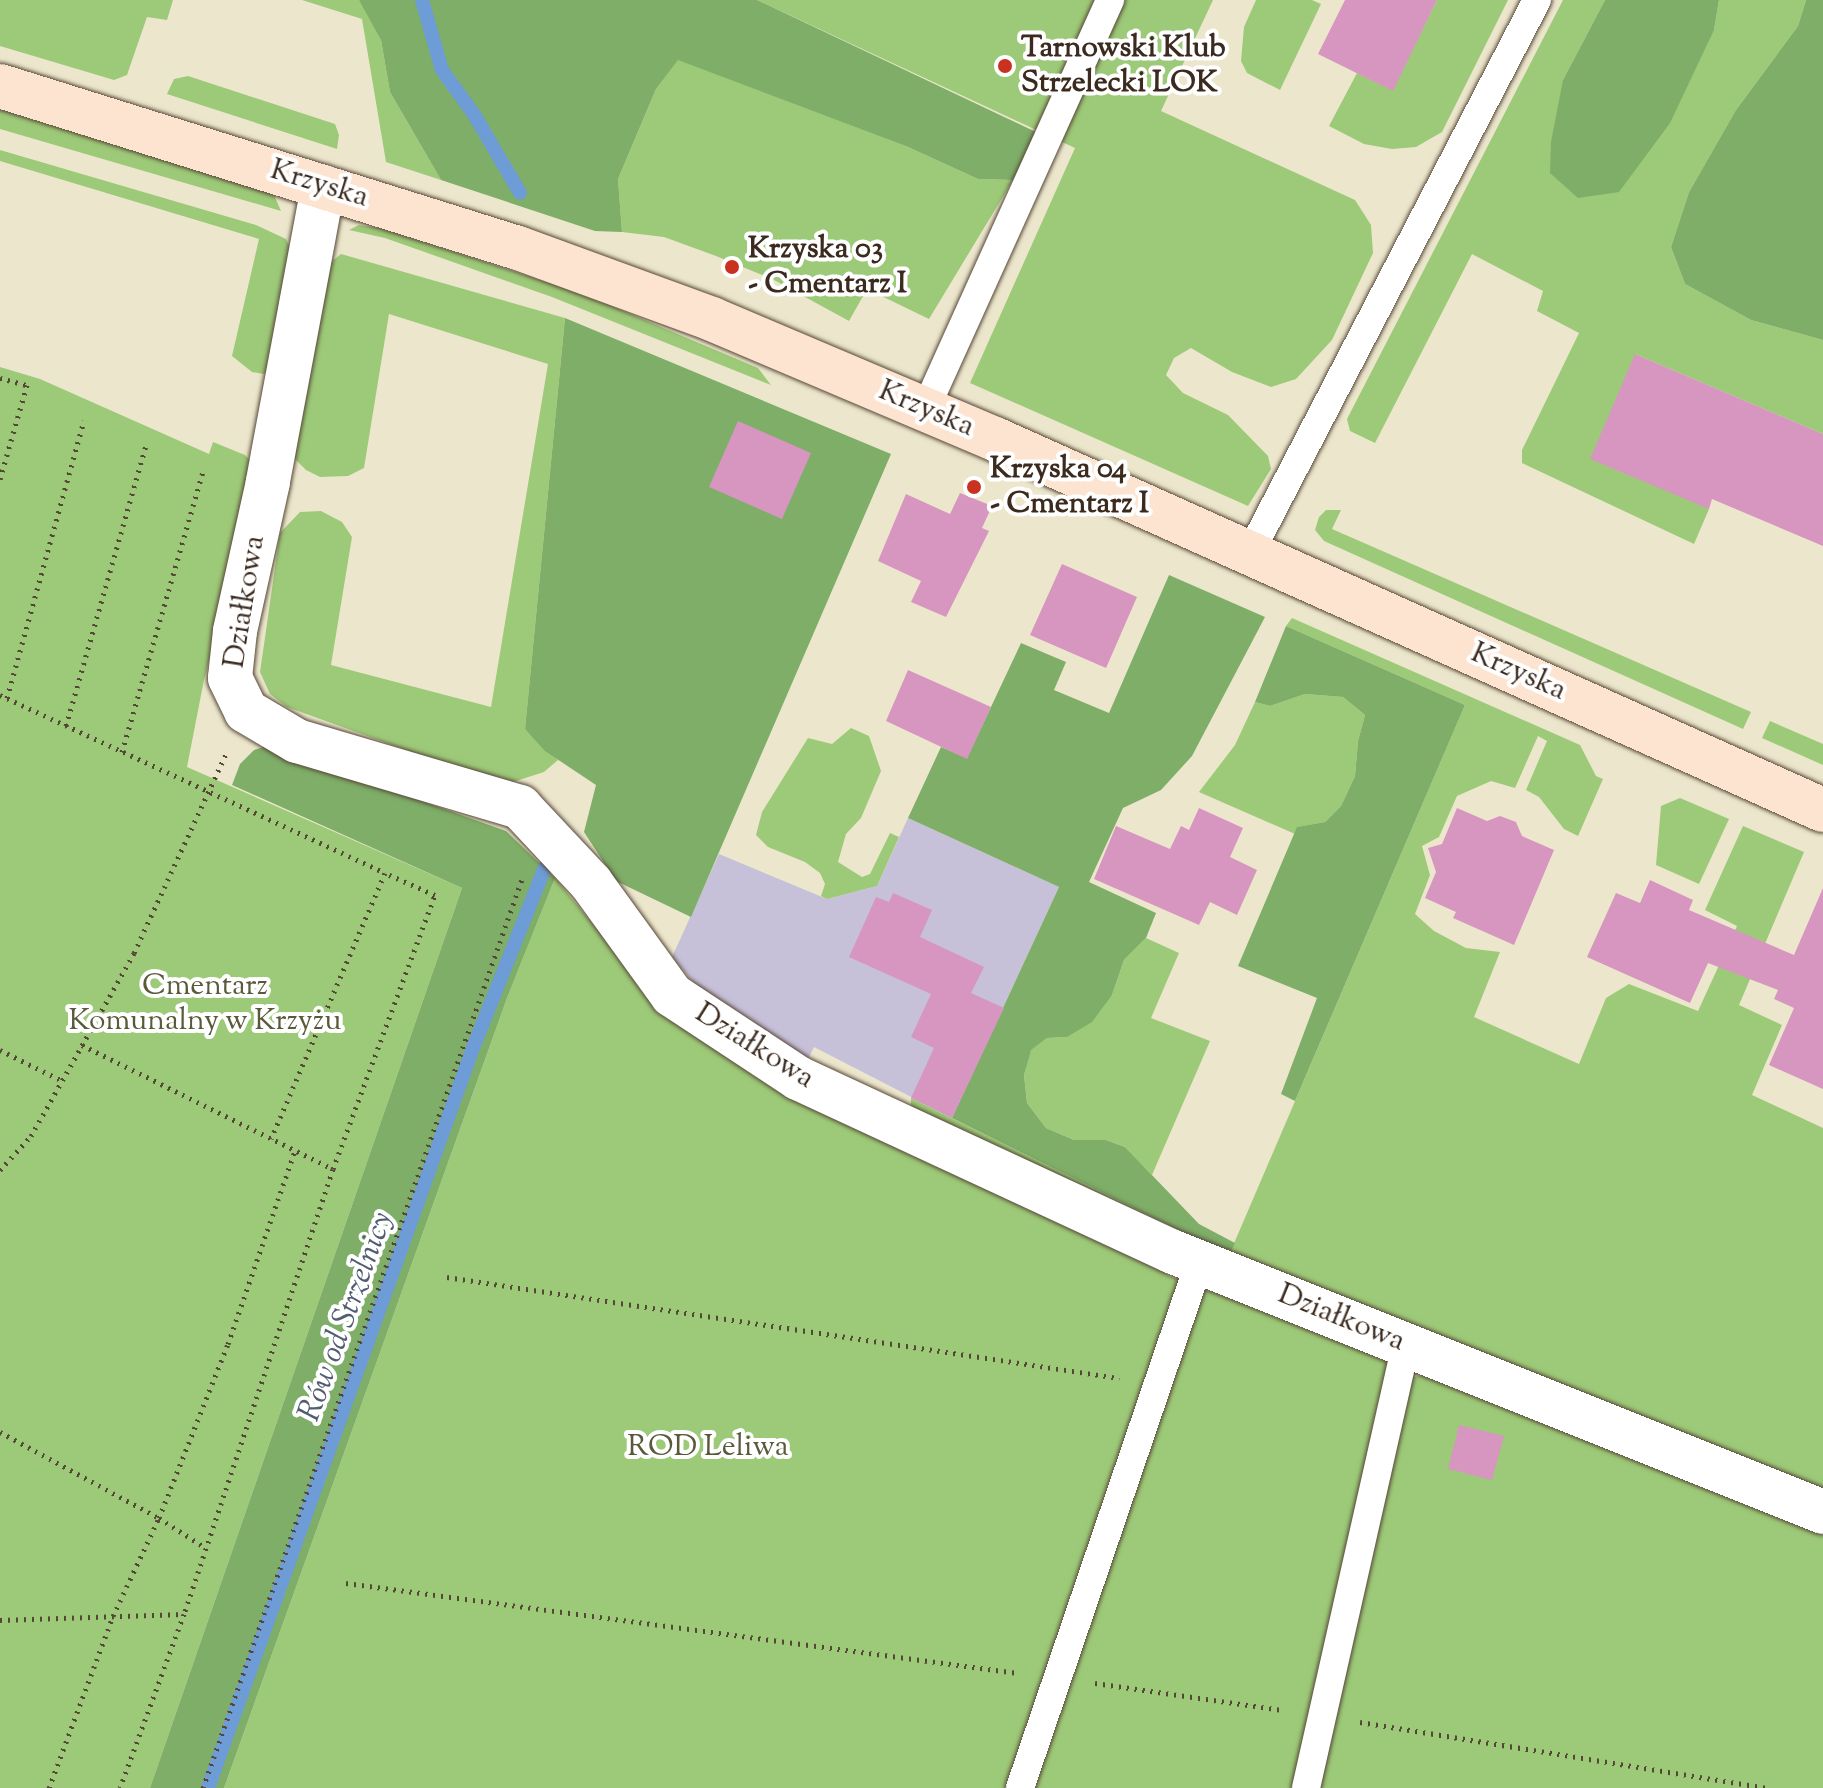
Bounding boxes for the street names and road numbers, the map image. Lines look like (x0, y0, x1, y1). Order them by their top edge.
street label: Krzyska (266, 153, 372, 217)
street label: Krzyska (873, 374, 979, 446)
street label: Działkowa (218, 533, 274, 671)
street label: Krzyska (1465, 636, 1571, 710)
street label: Działkowa (688, 996, 820, 1098)
street label: Działkowa (1272, 1277, 1410, 1361)

